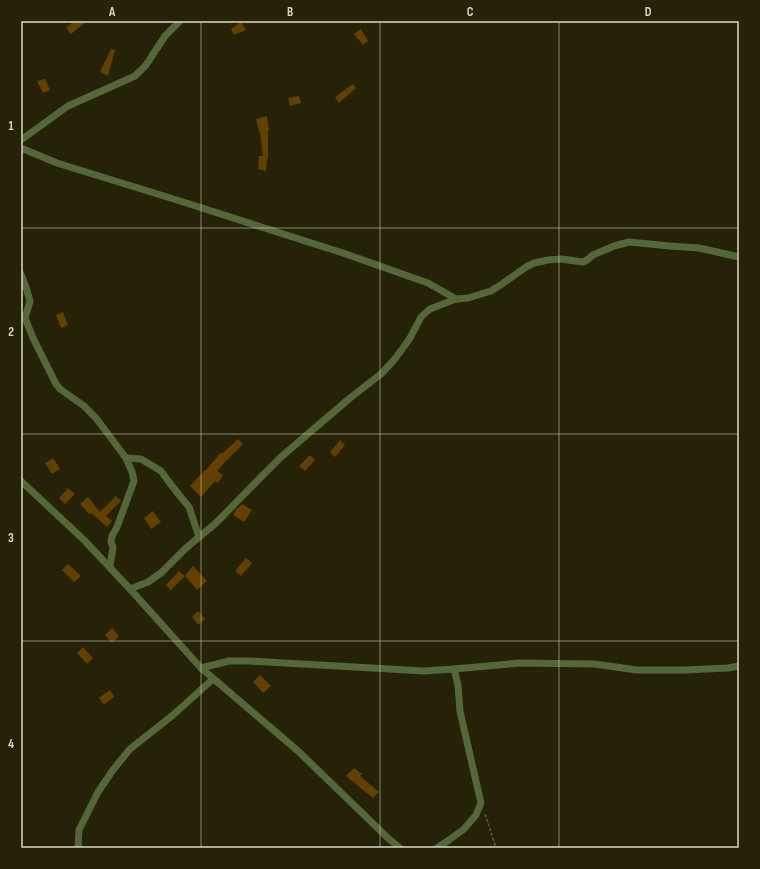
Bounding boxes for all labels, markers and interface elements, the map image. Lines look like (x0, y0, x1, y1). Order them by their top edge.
text: A (108, 4, 116, 20)
text: B (287, 4, 293, 20)
text: C (467, 4, 474, 20)
text: D (645, 4, 652, 20)
text: 1 (8, 118, 14, 134)
text: 2 (8, 324, 14, 340)
text: 3 (8, 530, 14, 546)
text: 4 (8, 736, 14, 752)

